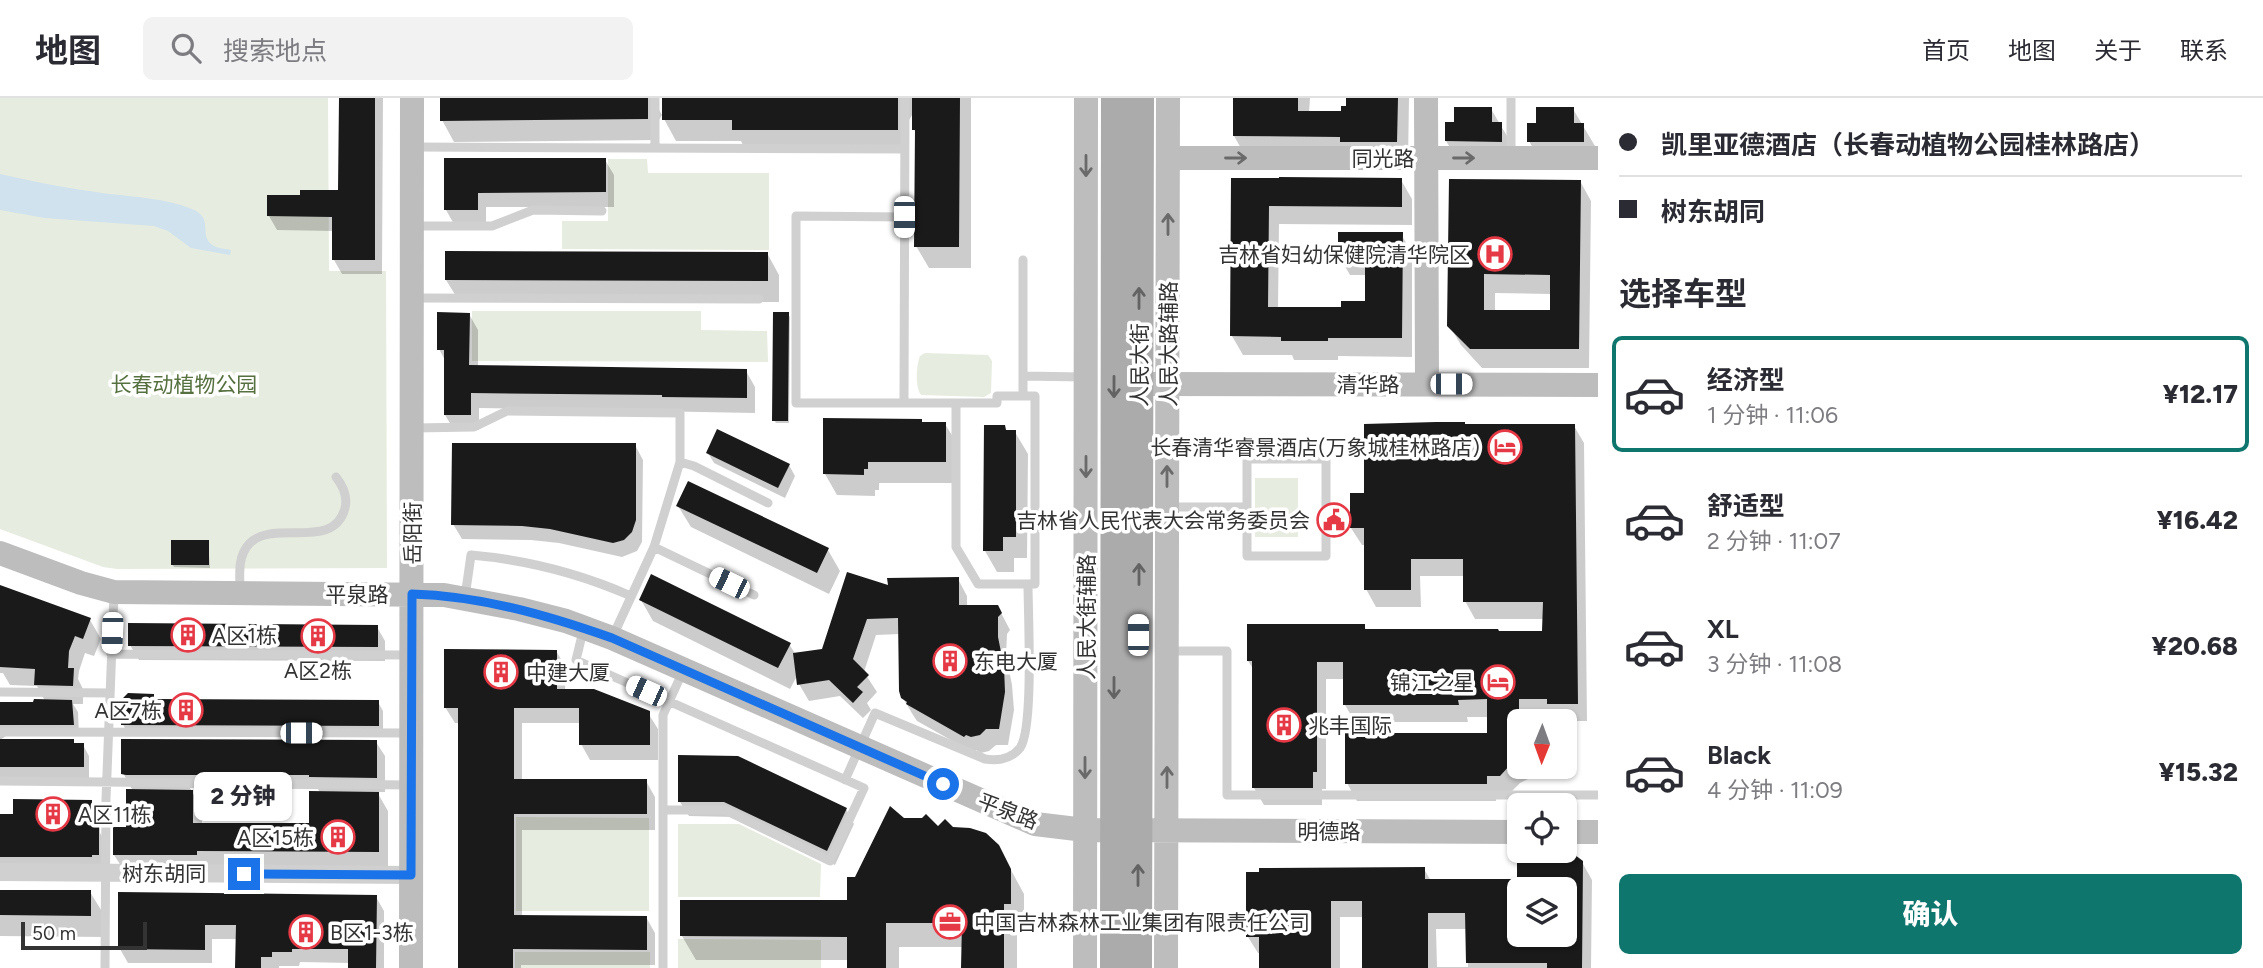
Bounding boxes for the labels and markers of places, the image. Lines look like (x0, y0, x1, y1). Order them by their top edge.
hospital icon: 吉林省妇幼保健院清华院区 (1476, 235, 1514, 273)
place label: 吉林省妇幼保健院清华院区 (1218, 242, 1470, 267)
hotel icon: 长春清华睿景酒店(万象城桂林路店) (1486, 428, 1524, 466)
place label: 长春清华睿景酒店(万象城桂林路店) (1150, 435, 1480, 460)
public building icon: 吉林省人民代表大会常务委员会 (1315, 501, 1353, 539)
place label: 吉林省人民代表大会常务委员会 (1016, 508, 1310, 533)
building icon: A区1栋 (169, 616, 207, 654)
building icon: A区2栋 (299, 617, 337, 655)
place label: A区1栋 (212, 623, 277, 648)
building icon: 东电大厦 (931, 642, 969, 680)
place label: 东电大厦 (974, 649, 1058, 674)
building icon: 中建大厦 (482, 653, 520, 691)
place label: A区2栋 (284, 658, 352, 683)
place label: 中建大厦 (526, 660, 610, 685)
hotel icon: 锦江之星 (1479, 663, 1517, 701)
place label: 锦江之星 (1390, 670, 1474, 695)
building icon: A区7栋 (167, 691, 205, 729)
place label: A区7栋 (95, 698, 162, 723)
building icon: 兆丰国际 (1265, 706, 1303, 744)
place label: 兆丰国际 (1308, 713, 1392, 738)
building icon: A区11栋 (34, 795, 72, 833)
place label: A区11栋 (78, 802, 152, 827)
building icon: A区15栋 (319, 818, 357, 856)
place label: A区15栋 (237, 825, 314, 850)
office icon: 中国吉林森林工业集团有限责任公司 (931, 903, 969, 941)
place label: 中国吉林森林工业集团有限责任公司 (974, 910, 1310, 935)
building icon: B区1-3栋 (287, 913, 325, 951)
place label: B区1-3栋 (330, 920, 414, 945)

